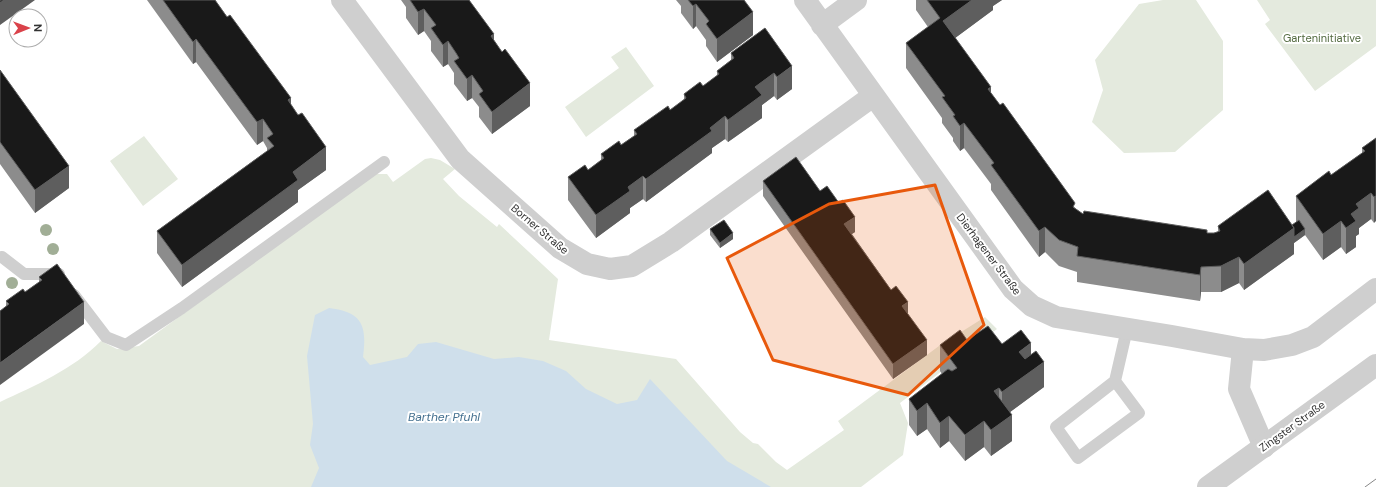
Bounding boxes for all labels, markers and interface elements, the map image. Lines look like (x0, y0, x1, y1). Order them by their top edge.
north arrow (8, 8, 48, 48)
text: N (31, 24, 45, 32)
park label: Garteninitiative (1283, 31, 1361, 45)
street label: Borner Straße (508, 201, 572, 257)
street label: Dierhagener Straße (954, 210, 1024, 298)
street label: Zingster Straße (1256, 397, 1328, 455)
water label: Barther Pfuhl (408, 409, 480, 425)

